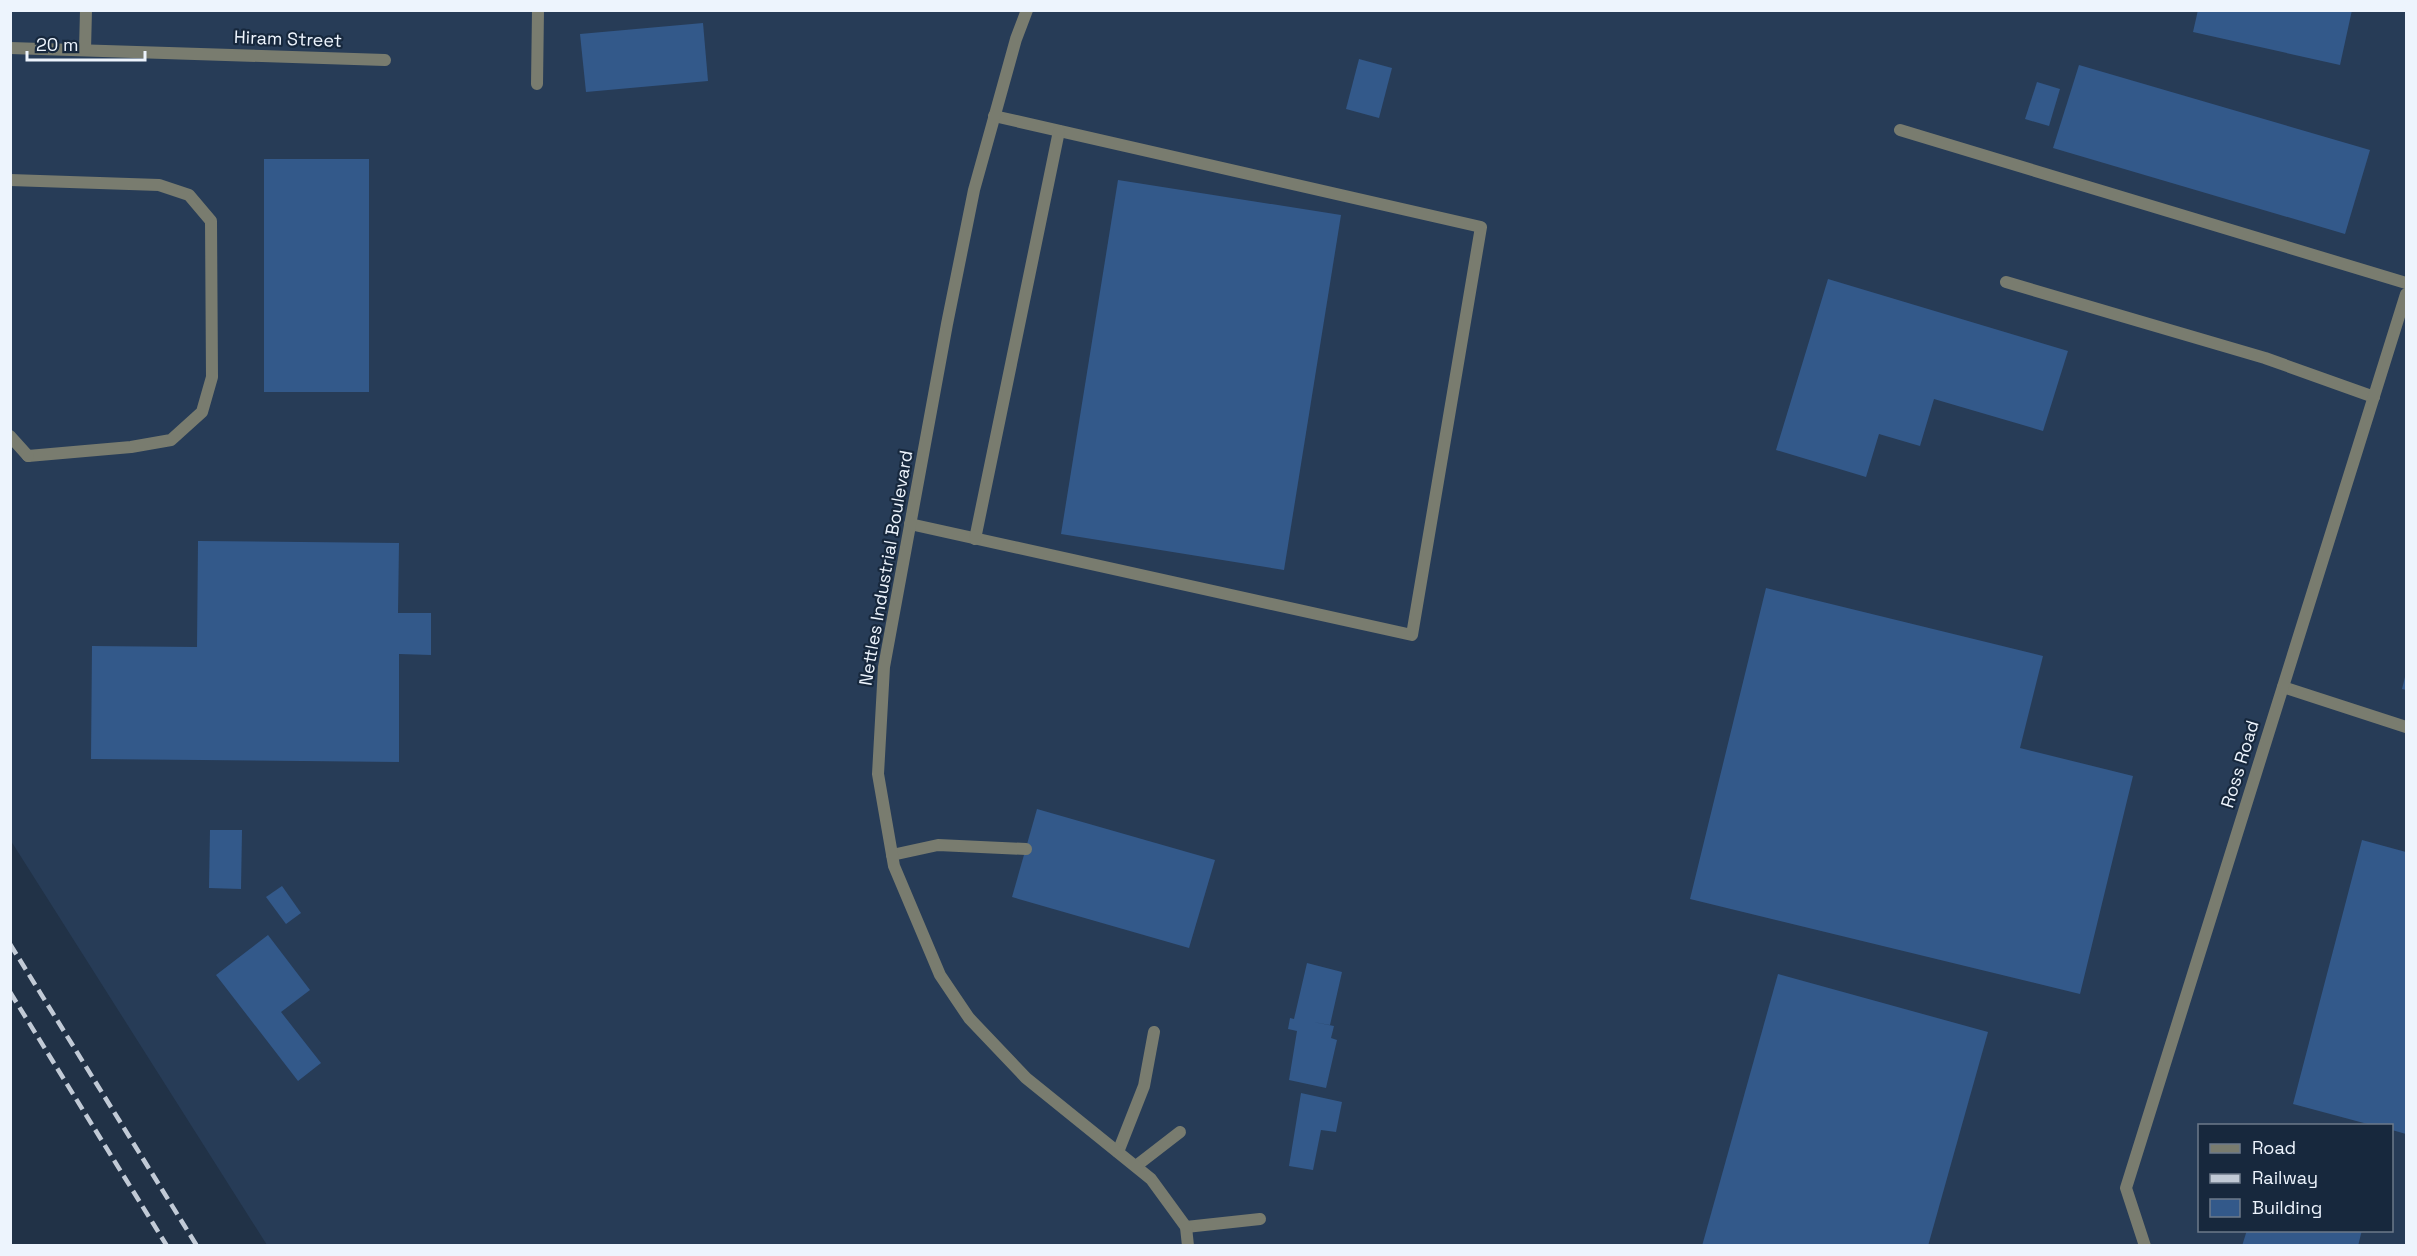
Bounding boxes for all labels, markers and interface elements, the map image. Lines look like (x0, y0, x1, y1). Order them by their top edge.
scale bar (27, 24, 146, 62)
street label: Hiram Street (234, 25, 342, 52)
text: 20 m (36, 33, 79, 56)
street label: Nettles Industrial Boulevard (853, 448, 918, 687)
street label: Ross Road (2215, 717, 2264, 810)
legend (2198, 1124, 2393, 1232)
text: Road (2252, 1136, 2296, 1159)
text: Railway (2252, 1166, 2318, 1189)
text: Building (2252, 1196, 2322, 1219)

